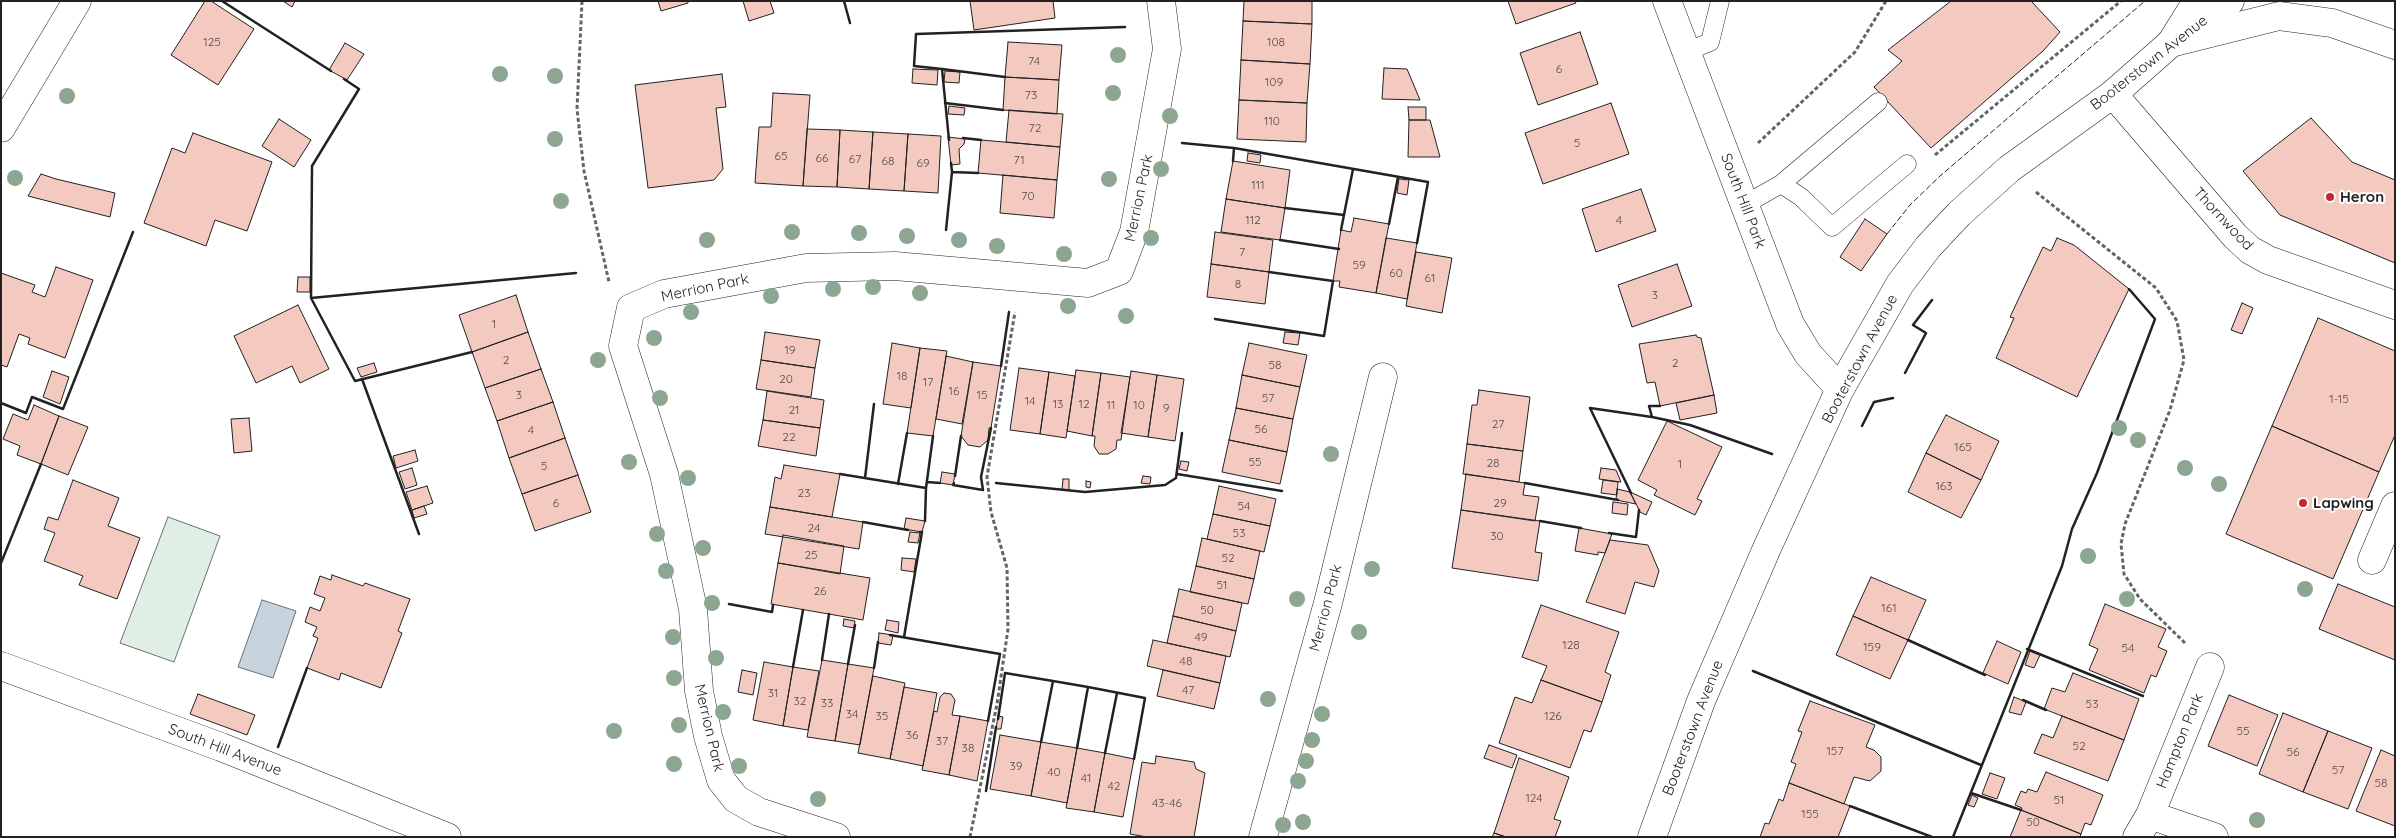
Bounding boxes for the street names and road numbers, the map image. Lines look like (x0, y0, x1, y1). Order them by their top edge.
street label: Booterstown Avenue (2087, 12, 2211, 114)
street label: South Hill Park (1717, 151, 1769, 251)
street label: Merrion Park (1121, 152, 1157, 244)
street label: Thornwood (2189, 184, 2257, 254)
street label: Merrion Park (659, 270, 751, 306)
street label: Booterstown Avenue (1818, 291, 1902, 427)
street label: Merrion Park (1306, 563, 1346, 653)
street label: Booterstown Avenue (1659, 658, 1727, 798)
street label: Merrion Park (690, 683, 728, 773)
street label: Hampton Park (2153, 691, 2207, 791)
street label: South Hill Avenue (166, 720, 284, 780)

